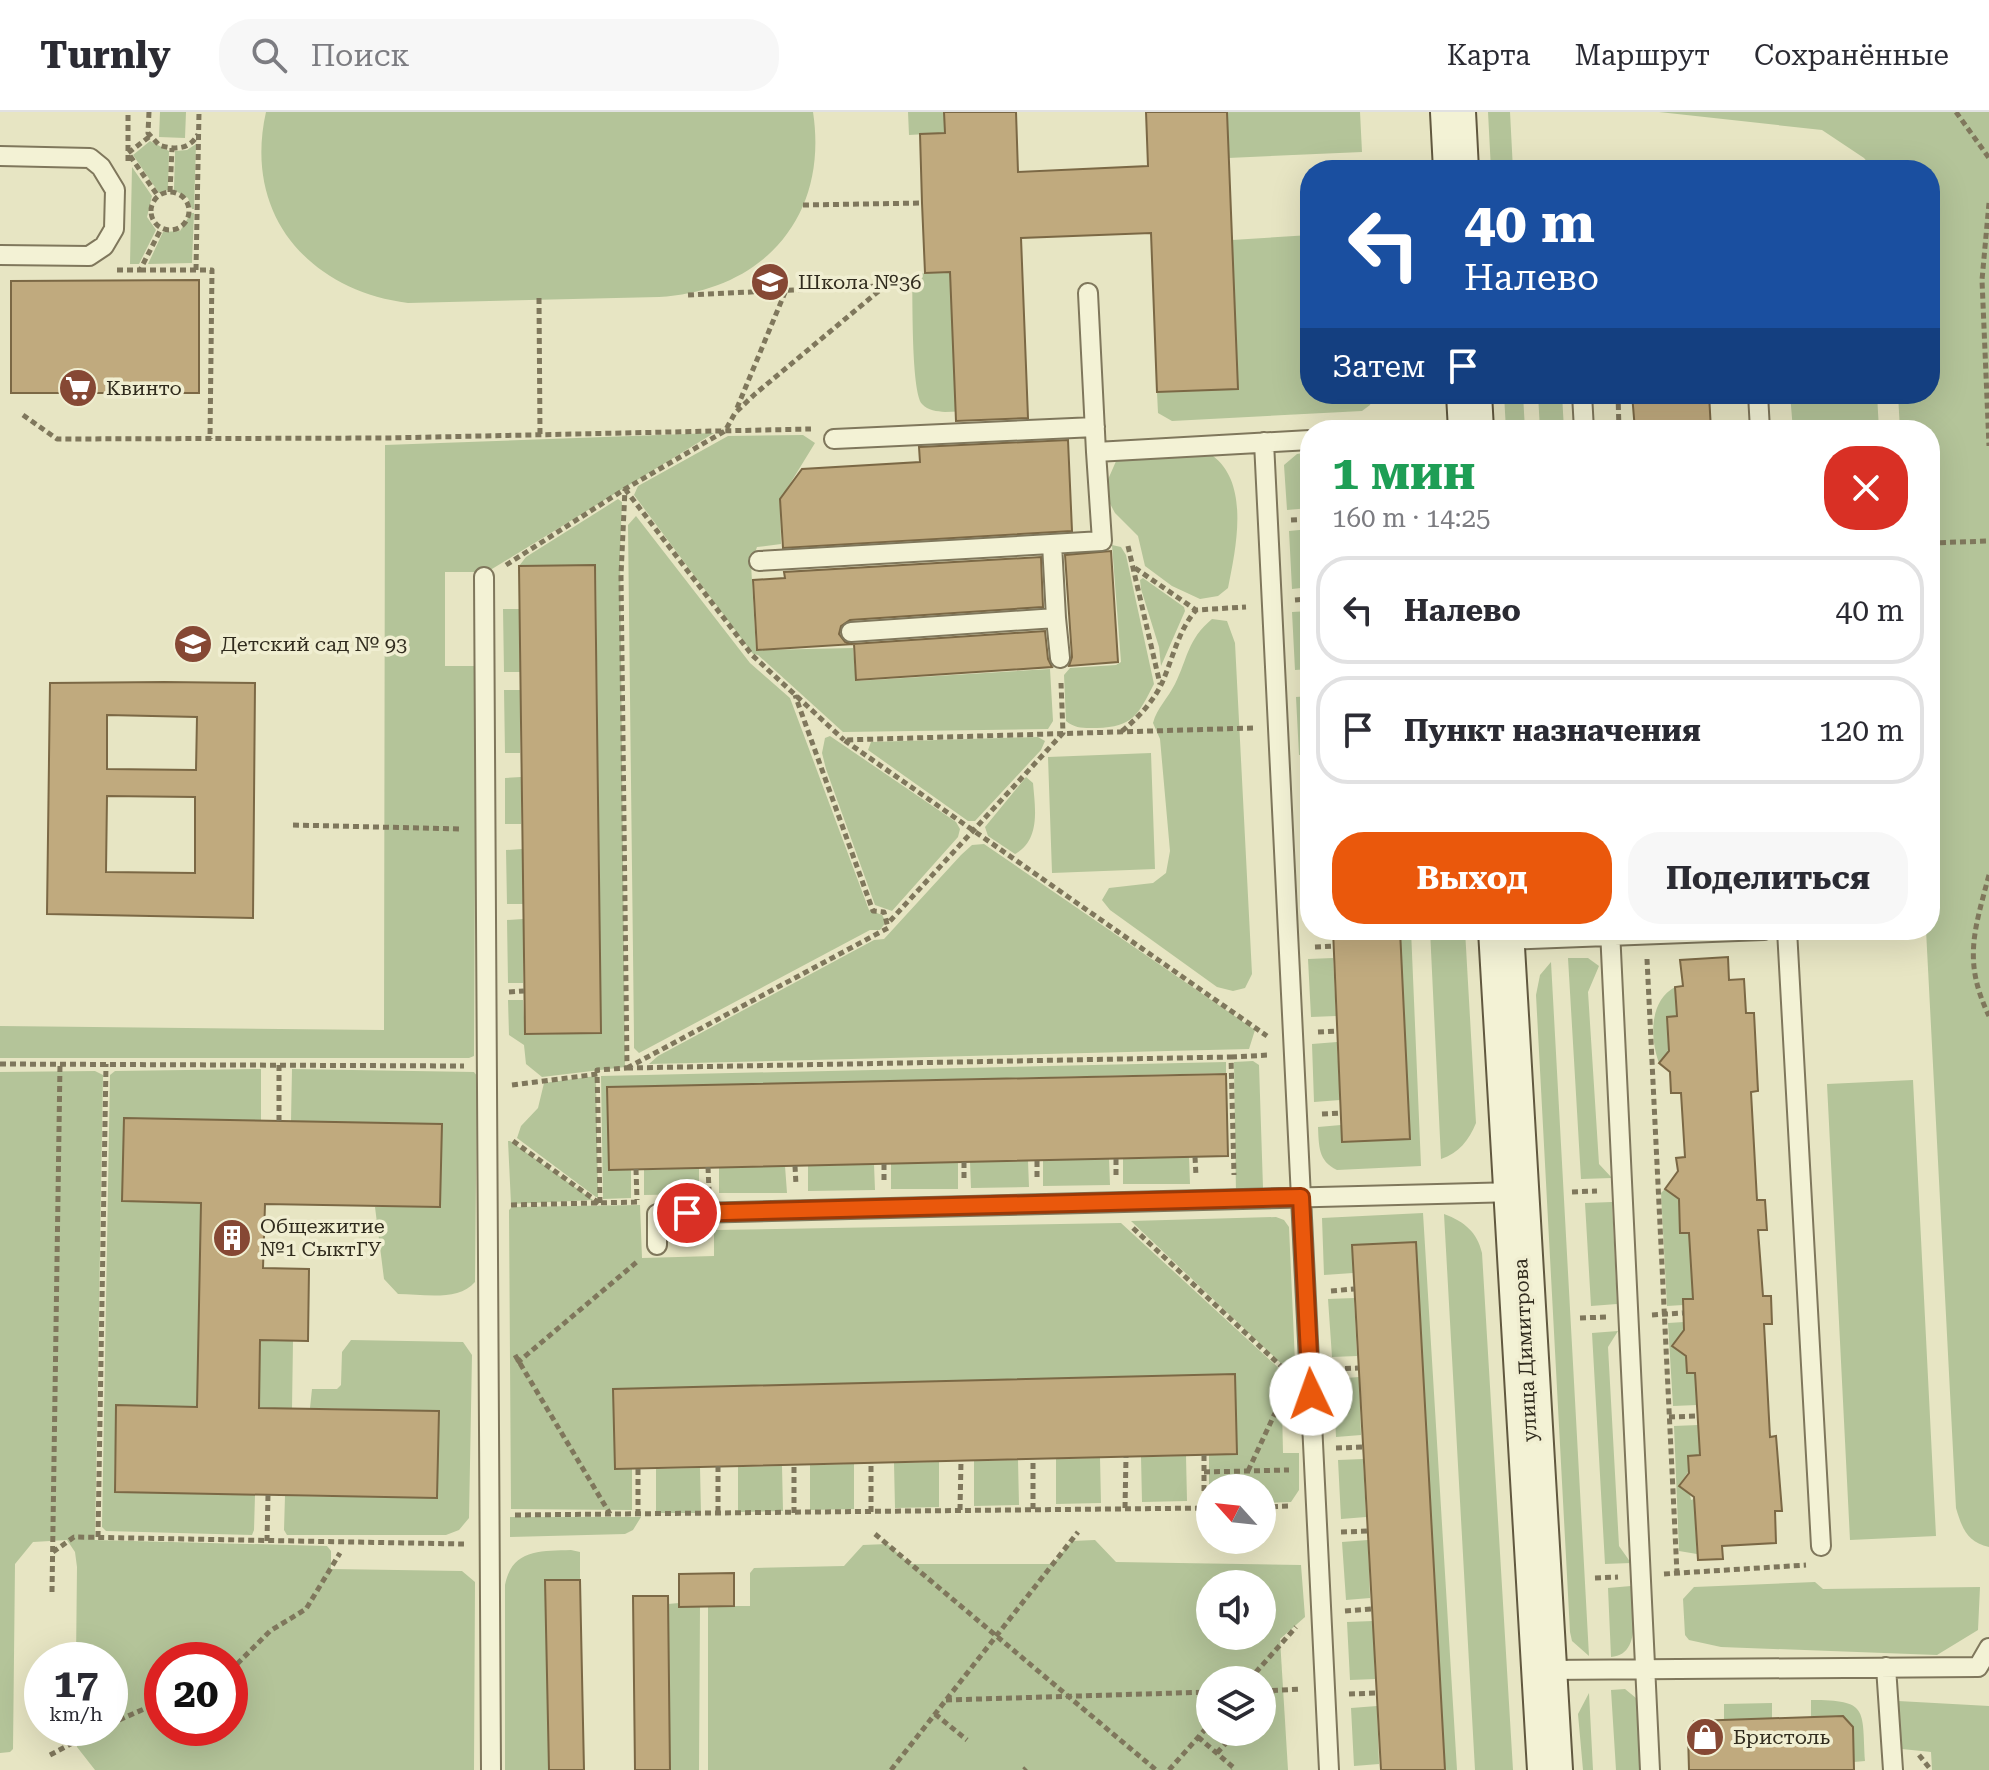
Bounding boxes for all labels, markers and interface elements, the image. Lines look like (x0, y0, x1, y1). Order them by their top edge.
search box (219, 19, 779, 91)
text: Turnly (40, 33, 171, 77)
icon: search (247, 33, 291, 77)
text: Поиск (311, 38, 409, 73)
text: Карта (1447, 39, 1531, 72)
text: Маршрут (1575, 39, 1710, 72)
text: Сохранённые (1754, 39, 1949, 72)
text: 40 m (1464, 190, 1595, 256)
icon: left (1332, 192, 1436, 296)
text: Налево (1464, 257, 1599, 299)
school or university icon: Школа №36 (749, 261, 791, 303)
place label: Школа №36 (798, 270, 921, 294)
icon: arrive (1441, 344, 1485, 388)
text: Затем (1332, 349, 1425, 384)
supermarket icon: Квинто (57, 367, 99, 409)
place label: Квинто (106, 376, 182, 400)
text: 1 мин (1332, 445, 1475, 501)
button: close (1824, 446, 1908, 530)
text: 160 m · 14:25 (1332, 503, 1491, 533)
icon: left (1336, 588, 1380, 632)
text: Налево (1404, 593, 1521, 628)
text: 40 m (1835, 593, 1904, 628)
school or university icon: Детский сад № 93 (172, 623, 214, 665)
place label: Детский сад № 93 (221, 632, 407, 656)
icon: arrive (1336, 708, 1380, 752)
text: Пункт назначения (1404, 713, 1701, 748)
text: 120 m (1819, 713, 1904, 748)
button: Выход (1332, 832, 1612, 924)
button: Поделиться (1628, 832, 1908, 924)
pin (653, 1179, 721, 1247)
icon: arrive (665, 1191, 709, 1235)
place label: Общежитие №1 СыктГУ (260, 1214, 385, 1261)
building icon: Общежитие №1 СыктГУ (211, 1217, 253, 1259)
street label: улица Димитрова (1508, 1257, 1542, 1442)
position arrow (1269, 1352, 1353, 1436)
north arrow (1196, 1474, 1276, 1554)
map controls (1196, 1474, 1276, 1746)
button: sound (1196, 1570, 1276, 1650)
speed limit sign: 20 (144, 1642, 248, 1746)
text: 17 (54, 1660, 98, 1707)
button: layers (1196, 1666, 1276, 1746)
text: km/h (49, 1702, 103, 1726)
shop icon: Бристоль (1684, 1716, 1726, 1758)
place label: Бристоль (1733, 1725, 1831, 1749)

